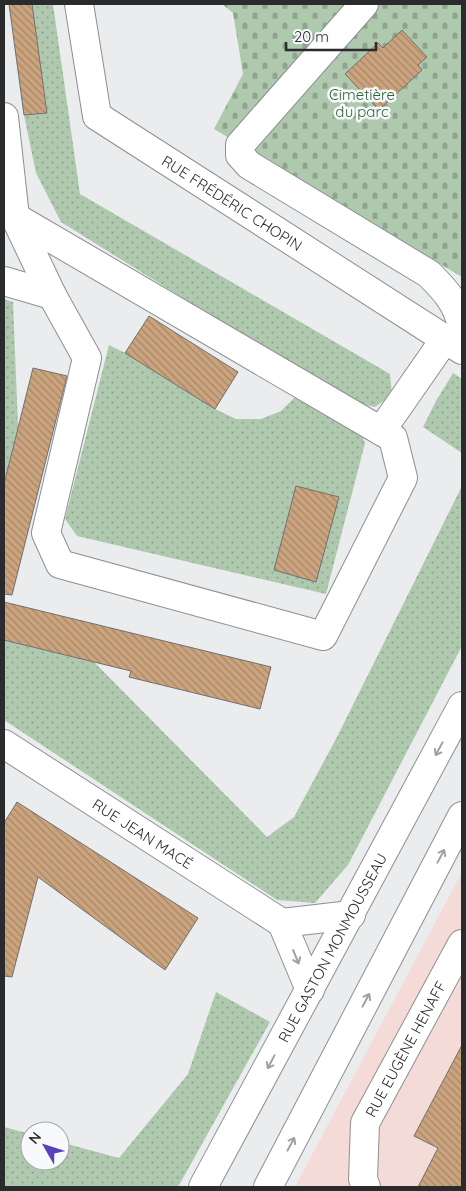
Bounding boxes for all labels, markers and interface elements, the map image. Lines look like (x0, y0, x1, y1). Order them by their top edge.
scale bar (286, 20, 376, 52)
text: 20 m (294, 27, 329, 46)
park label: Cimetière du parc (329, 85, 395, 121)
street label: RUE FRÉDÉRIC CHOPIN (158, 151, 306, 255)
one-way arrow (434, 741, 443, 756)
street label: RUE JEAN MACÉ (89, 794, 196, 873)
one-way arrow (437, 849, 446, 864)
street label: RUE GASTON MONMOUSSEAU (273, 850, 391, 1045)
one-way arrow (292, 948, 301, 964)
street label: RUE EUGÈNE HENAFF (361, 977, 450, 1120)
one-way arrow (362, 993, 371, 1008)
one-way arrow (266, 1054, 276, 1069)
north arrow (20, 1121, 70, 1171)
text: N (25, 1128, 45, 1147)
one-way arrow (287, 1137, 296, 1152)

